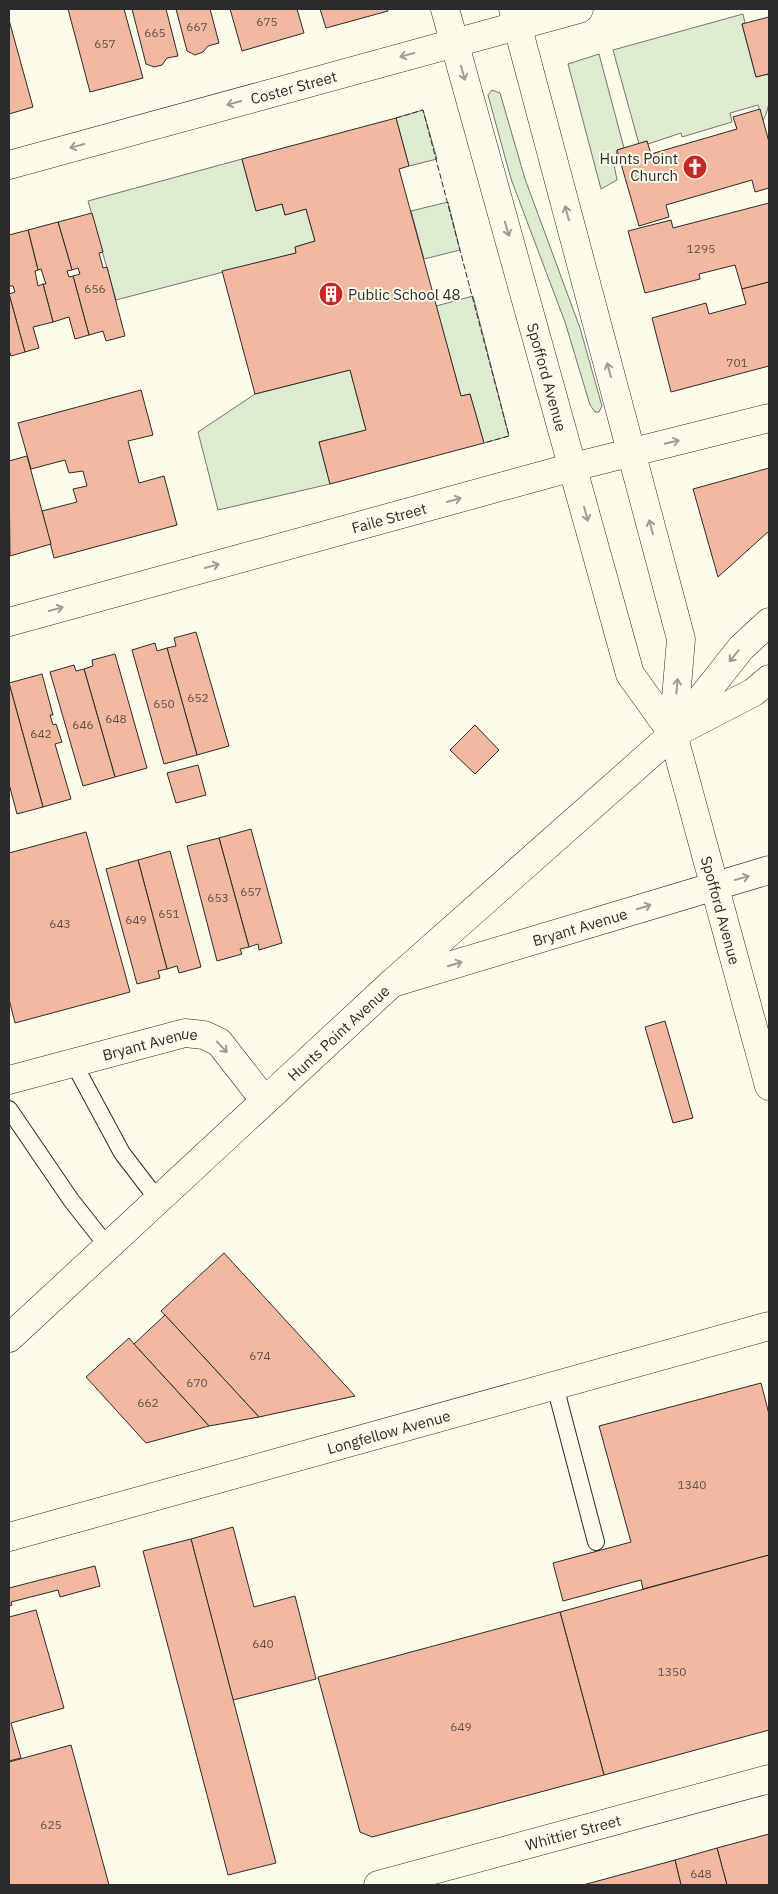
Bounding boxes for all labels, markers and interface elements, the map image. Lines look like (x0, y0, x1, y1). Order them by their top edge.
house number: 675 (256, 14, 278, 29)
house number: 667 (186, 19, 208, 34)
house number: 665 (144, 25, 166, 40)
house number: 657 (94, 36, 116, 51)
one-way arrow (400, 51, 416, 60)
one-way arrow (459, 64, 468, 80)
street label: Coster Street (248, 66, 339, 108)
one-way arrow (226, 99, 242, 108)
one-way arrow (70, 142, 86, 152)
place label: Hunts Point Church (600, 149, 678, 185)
church icon: Hunts Point Church (682, 154, 708, 180)
one-way arrow (562, 206, 571, 222)
one-way arrow (502, 221, 512, 237)
house number: 1295 (687, 241, 715, 256)
house number: 656 (84, 281, 106, 296)
building icon: Public School 48 (318, 281, 344, 307)
place label: Public School 48 (348, 285, 460, 304)
street label: Spofford Avenue (523, 321, 571, 433)
house number: 701 (726, 355, 748, 370)
one-way arrow (604, 363, 614, 379)
one-way arrow (663, 437, 679, 447)
one-way arrow (445, 494, 461, 504)
street label: Faile Street (349, 498, 428, 537)
one-way arrow (582, 505, 592, 521)
one-way arrow (646, 520, 655, 536)
one-way arrow (204, 560, 220, 570)
one-way arrow (47, 604, 63, 613)
one-way arrow (729, 650, 740, 663)
one-way arrow (673, 678, 682, 694)
house number: 652 (187, 690, 209, 705)
house number: 650 (153, 696, 175, 711)
house number: 648 (105, 711, 127, 726)
house number: 646 (72, 717, 94, 732)
house number: 642 (30, 726, 52, 741)
street label: Spofford Avenue (697, 854, 745, 967)
one-way arrow (733, 873, 749, 882)
house number: 657 (240, 884, 262, 899)
house number: 653 (207, 890, 229, 905)
one-way arrow (636, 901, 652, 911)
street label: Bryant Avenue (530, 904, 630, 950)
house number: 651 (158, 906, 180, 921)
house number: 649 (125, 912, 147, 927)
house number: 643 (49, 916, 71, 931)
one-way arrow (447, 958, 463, 968)
street label: Hunts Point Avenue (283, 981, 393, 1085)
street label: Bryant Avenue (100, 1023, 199, 1064)
one-way arrow (216, 1041, 228, 1053)
house number: 674 (249, 1348, 271, 1363)
house number: 670 (186, 1375, 208, 1390)
house number: 662 (137, 1395, 159, 1410)
street label: Longfellow Avenue (325, 1405, 452, 1458)
house number: 1340 (678, 1477, 706, 1492)
house number: 640 (252, 1636, 274, 1651)
house number: 1350 (658, 1664, 686, 1679)
house number: 649 (450, 1719, 472, 1734)
street label: Whittier Street (523, 1810, 623, 1854)
house number: 625 (40, 1817, 62, 1832)
house number: 648 (690, 1866, 712, 1881)

